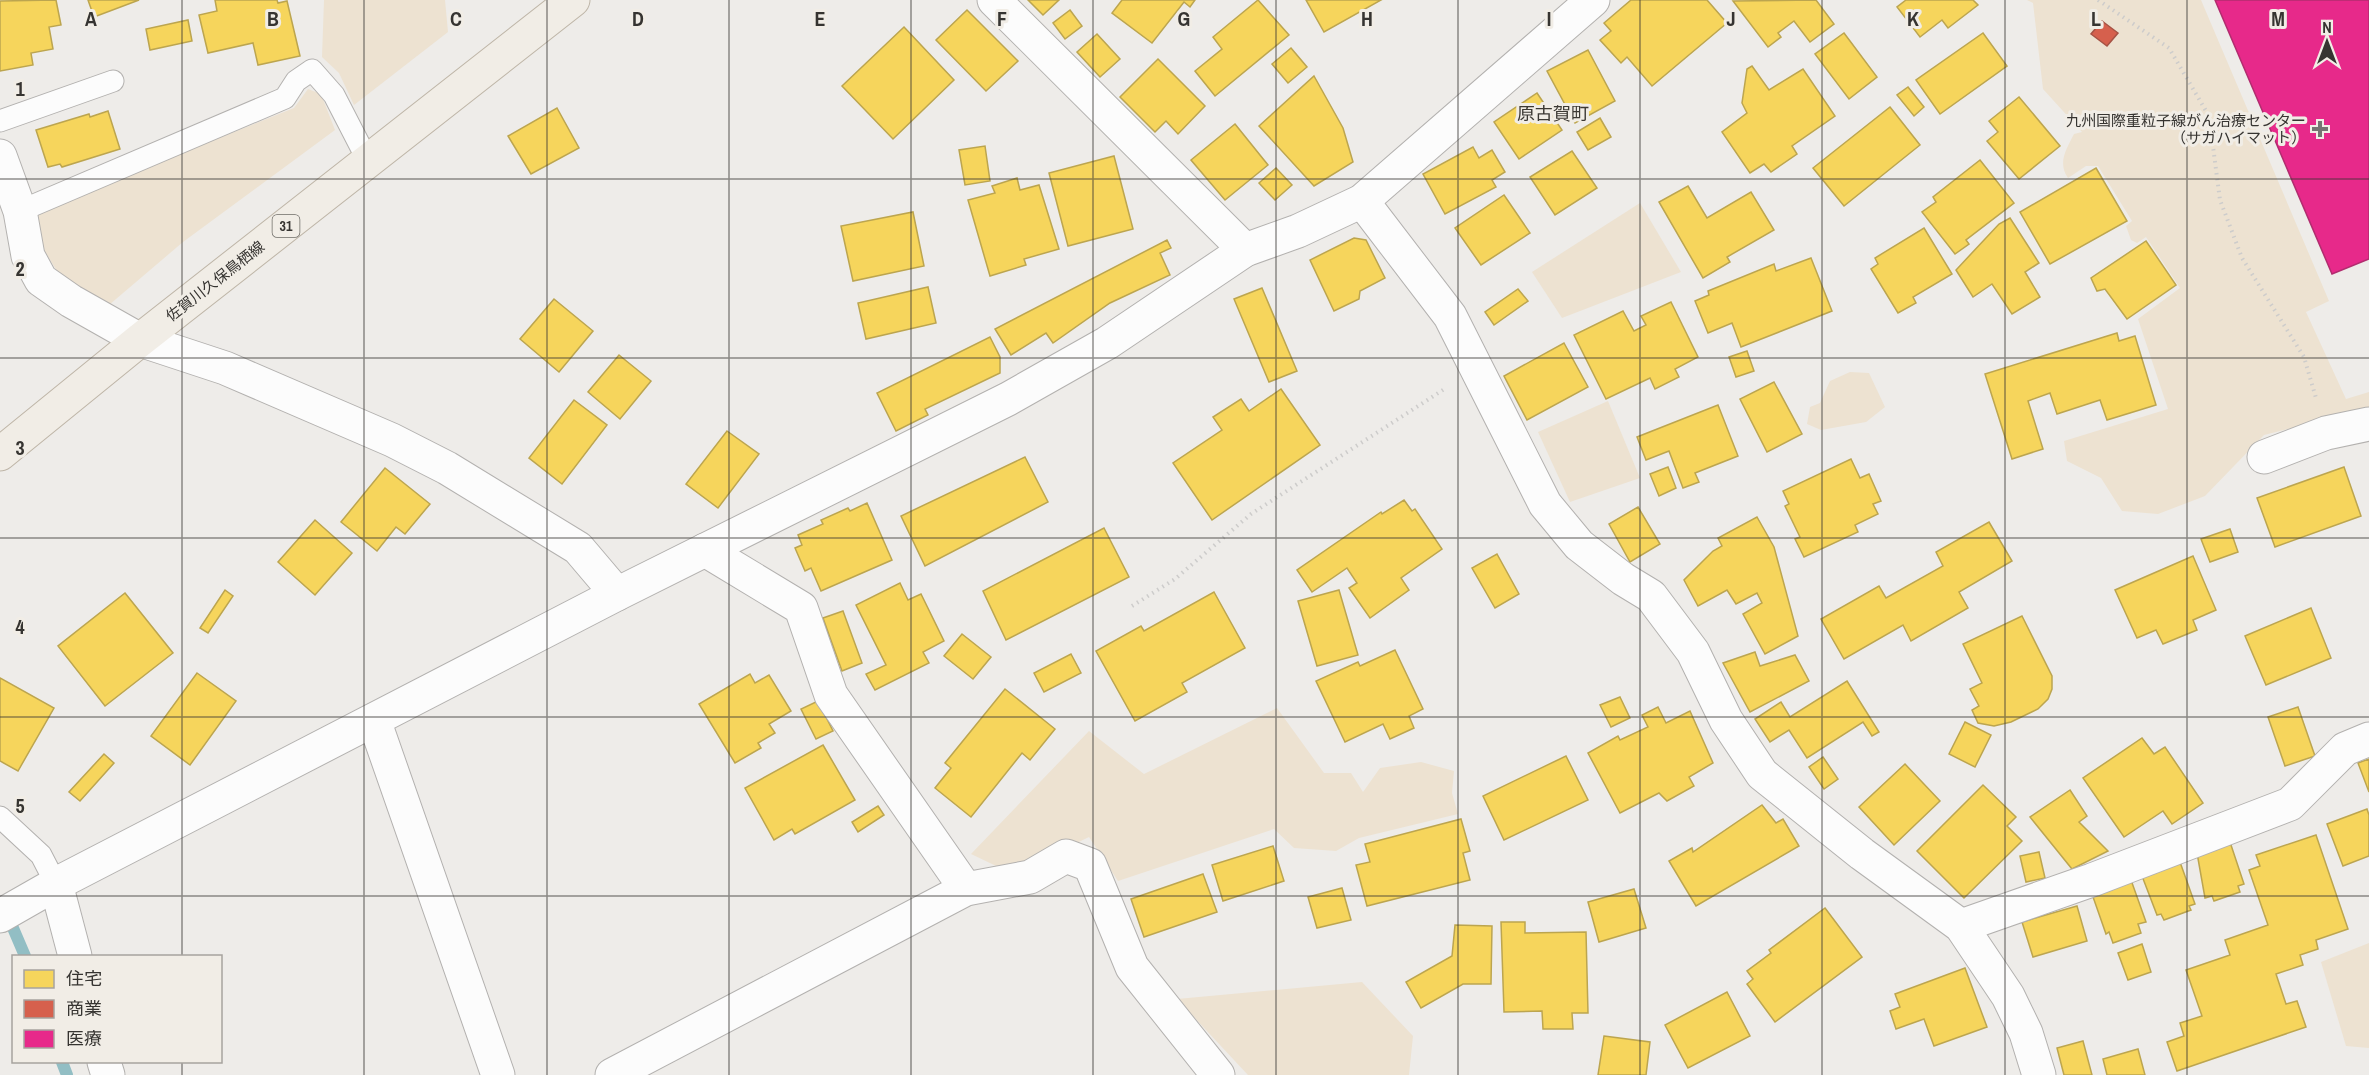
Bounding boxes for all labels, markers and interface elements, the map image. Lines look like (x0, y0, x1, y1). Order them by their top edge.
text: A (85, 5, 97, 32)
text: B (267, 5, 279, 32)
text: C (450, 5, 462, 32)
text: D (632, 5, 644, 32)
text: E (815, 5, 826, 32)
text: F (997, 5, 1007, 32)
text: G (1178, 5, 1190, 32)
text: H (1361, 5, 1373, 32)
text: I (1547, 5, 1551, 32)
text: J (1726, 5, 1736, 32)
text: K (1907, 5, 1919, 32)
text: L (2091, 5, 2101, 32)
text: M (2271, 5, 2285, 32)
north arrow (2297, 12, 2357, 72)
text: N (2322, 16, 2332, 38)
text: 1 (15, 75, 25, 102)
district label: 原古賀町 (1517, 101, 1589, 126)
place label: 九州国際重粒子線がん治療センター （サガハイマット） (2066, 110, 2306, 148)
marker: 九州国際重粒子線がん治療センター （サガハイマット） (2311, 120, 2329, 138)
road number: 31 (272, 215, 300, 237)
street label: 佐賀川久保鳥栖線 (161, 236, 269, 326)
text: 2 (15, 255, 25, 282)
text: 3 (15, 434, 25, 461)
text: 4 (15, 613, 25, 640)
text: 5 (15, 792, 25, 819)
legend (12, 955, 222, 1063)
text: 住宅 (66, 966, 102, 991)
text: 商業 (66, 996, 102, 1021)
text: 医療 (66, 1026, 102, 1051)

